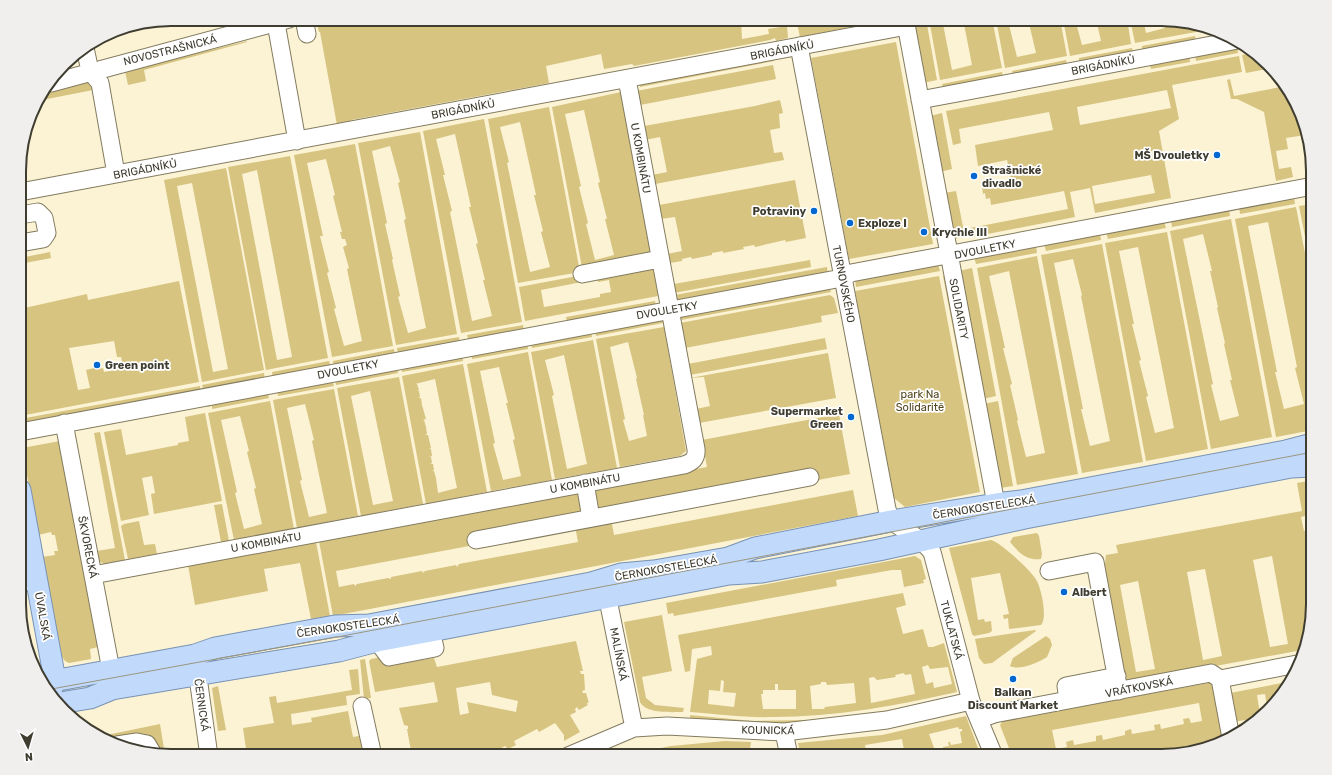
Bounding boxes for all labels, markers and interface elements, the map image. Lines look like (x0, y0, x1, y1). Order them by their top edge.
street label: NOVOSTRAŠNICKÁ (122, 32, 219, 68)
street label: BRIGÁDNÍKŮ (749, 37, 815, 63)
street label: BRIGÁDNÍKŮ (1070, 52, 1136, 78)
street label: BRIGÁDNÍKŮ (430, 96, 496, 122)
street label: U KOMBINÁTU (628, 122, 653, 194)
place label: MŠ Dvouletky (1134, 148, 1209, 162)
marker: MŠ Dvouletky (1212, 150, 1222, 160)
street label: BRIGÁDNÍKŮ (112, 156, 178, 182)
place label: Strašnické divadlo (982, 164, 1042, 190)
marker: Strašnické divadlo (969, 171, 979, 181)
place label: Potraviny (752, 205, 806, 218)
marker: Potraviny (809, 206, 819, 216)
place label: Exploze I (858, 217, 907, 230)
marker: Exploze I (845, 218, 855, 228)
place label: Krychle III (932, 226, 987, 239)
marker: Krychle III (919, 227, 929, 237)
street label: DVOULETKY (953, 237, 1017, 262)
street label: TURNOVSKÉHO (830, 244, 857, 324)
street label: SOLIDARITY (946, 277, 971, 341)
street label: DVOULETKY (635, 299, 699, 322)
street label: DVOULETKY (316, 357, 380, 382)
place label: Green point (105, 359, 169, 372)
marker: Green point (92, 360, 102, 370)
park label: park Na Solidaritě (896, 388, 944, 414)
place label: Supermarket Green (771, 405, 843, 431)
marker: Supermarket Green (846, 412, 856, 422)
street label: U KOMBINÁTU (549, 471, 621, 496)
street label: ČERNOKOSTELECKÁ (932, 493, 1037, 522)
street label: ŠKVORECKÁ (75, 515, 100, 580)
street label: U KOMBINÁTU (230, 530, 302, 555)
street label: ČERNOKOSTELECKÁ (614, 553, 719, 584)
place label: Albert (1072, 586, 1107, 599)
marker: Albert (1059, 587, 1069, 597)
street label: ÚVALSKÁ (32, 591, 53, 642)
street label: TUKLATSKÁ (937, 599, 966, 662)
street label: ČERNOKOSTELECKÁ (296, 613, 401, 640)
street label: MALÍNSKÁ (607, 626, 630, 682)
marker: Balkan Discount Market (1008, 674, 1018, 684)
street label: VRÁTKOVSKÁ (1104, 674, 1175, 700)
street label: ČERNICKÁ (191, 678, 212, 733)
place label: Balkan Discount Market (968, 686, 1058, 712)
street label: KOUNICKÁ (741, 724, 795, 737)
north arrow (8, 727, 48, 767)
text: N (24, 750, 33, 763)

